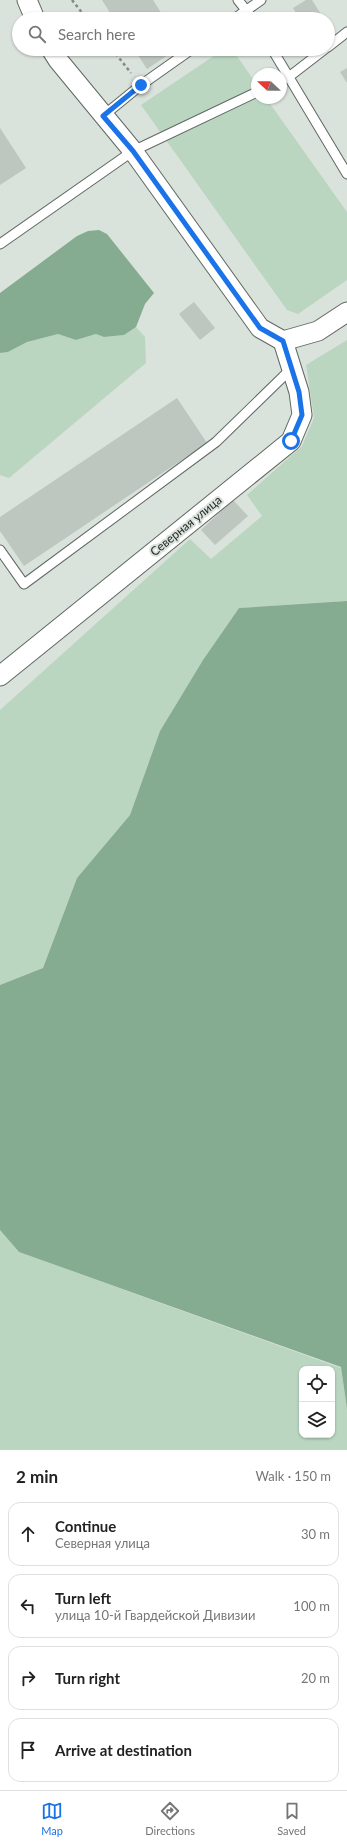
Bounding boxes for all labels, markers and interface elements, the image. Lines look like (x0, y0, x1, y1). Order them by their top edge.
search box (12, 12, 335, 56)
icon: search (26, 23, 48, 45)
text: Search here (58, 25, 135, 43)
north arrow (251, 68, 287, 104)
route end (132, 76, 150, 94)
route start (282, 432, 300, 450)
street label: Северная улица (147, 492, 225, 559)
map controls (299, 1366, 335, 1438)
button: locate (299, 1366, 335, 1402)
button: layers (299, 1402, 335, 1438)
text: 2 min (16, 1466, 58, 1487)
text: Walk · 150 m (255, 1468, 331, 1484)
text: Continue (55, 1517, 116, 1535)
icon: ahead (17, 1523, 39, 1545)
text: 30 m (301, 1526, 330, 1542)
text: Северная улица (55, 1535, 150, 1551)
text: Turn left (55, 1589, 111, 1607)
icon: left (17, 1595, 39, 1617)
text: 100 m (293, 1598, 330, 1614)
text: улица 10-й Гвардейской Дивизии (55, 1607, 255, 1623)
icon: right (17, 1667, 39, 1689)
text: Turn right (55, 1669, 120, 1687)
text: 20 m (301, 1670, 330, 1686)
icon: arrive (17, 1739, 39, 1761)
text: Arrive at destination (55, 1741, 192, 1759)
tab: Map (41, 1800, 63, 1837)
tab: Directions (145, 1800, 195, 1837)
tab: Saved (277, 1800, 306, 1837)

